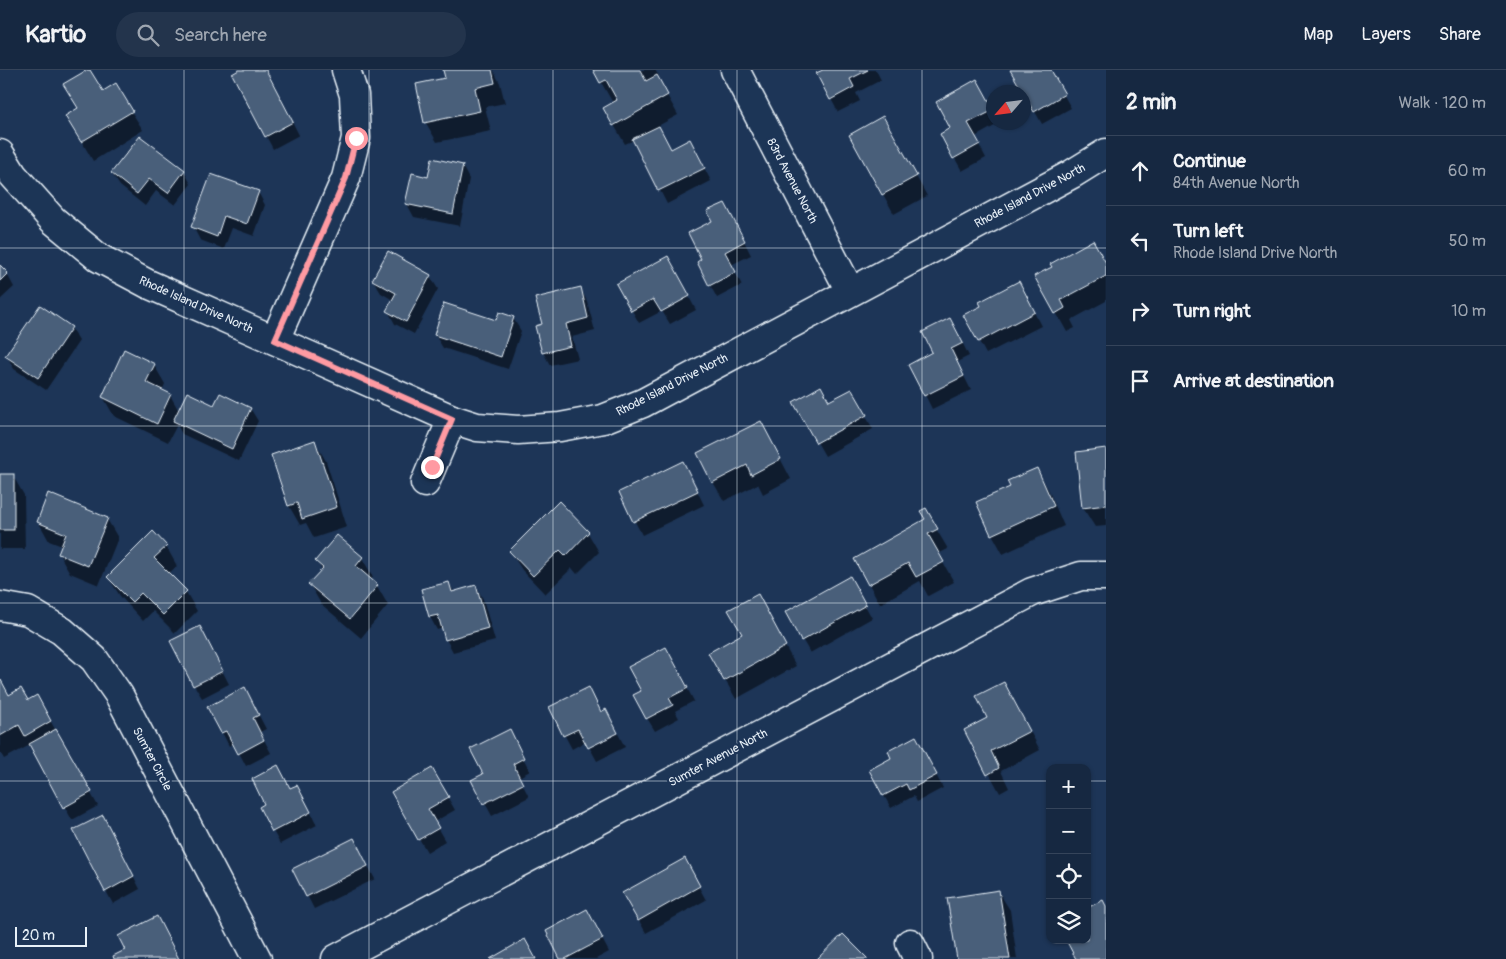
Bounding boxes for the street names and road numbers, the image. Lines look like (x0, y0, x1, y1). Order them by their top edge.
street label: 83rd Avenue North (763, 136, 821, 226)
street label: Rhode Island Drive North (972, 160, 1088, 232)
street label: Rhode Island Drive North (137, 273, 256, 337)
street label: Rhode Island Drive North (614, 350, 731, 420)
street label: Sumter Circle (129, 725, 175, 793)
street label: Sumter Avenue North (666, 725, 770, 790)

